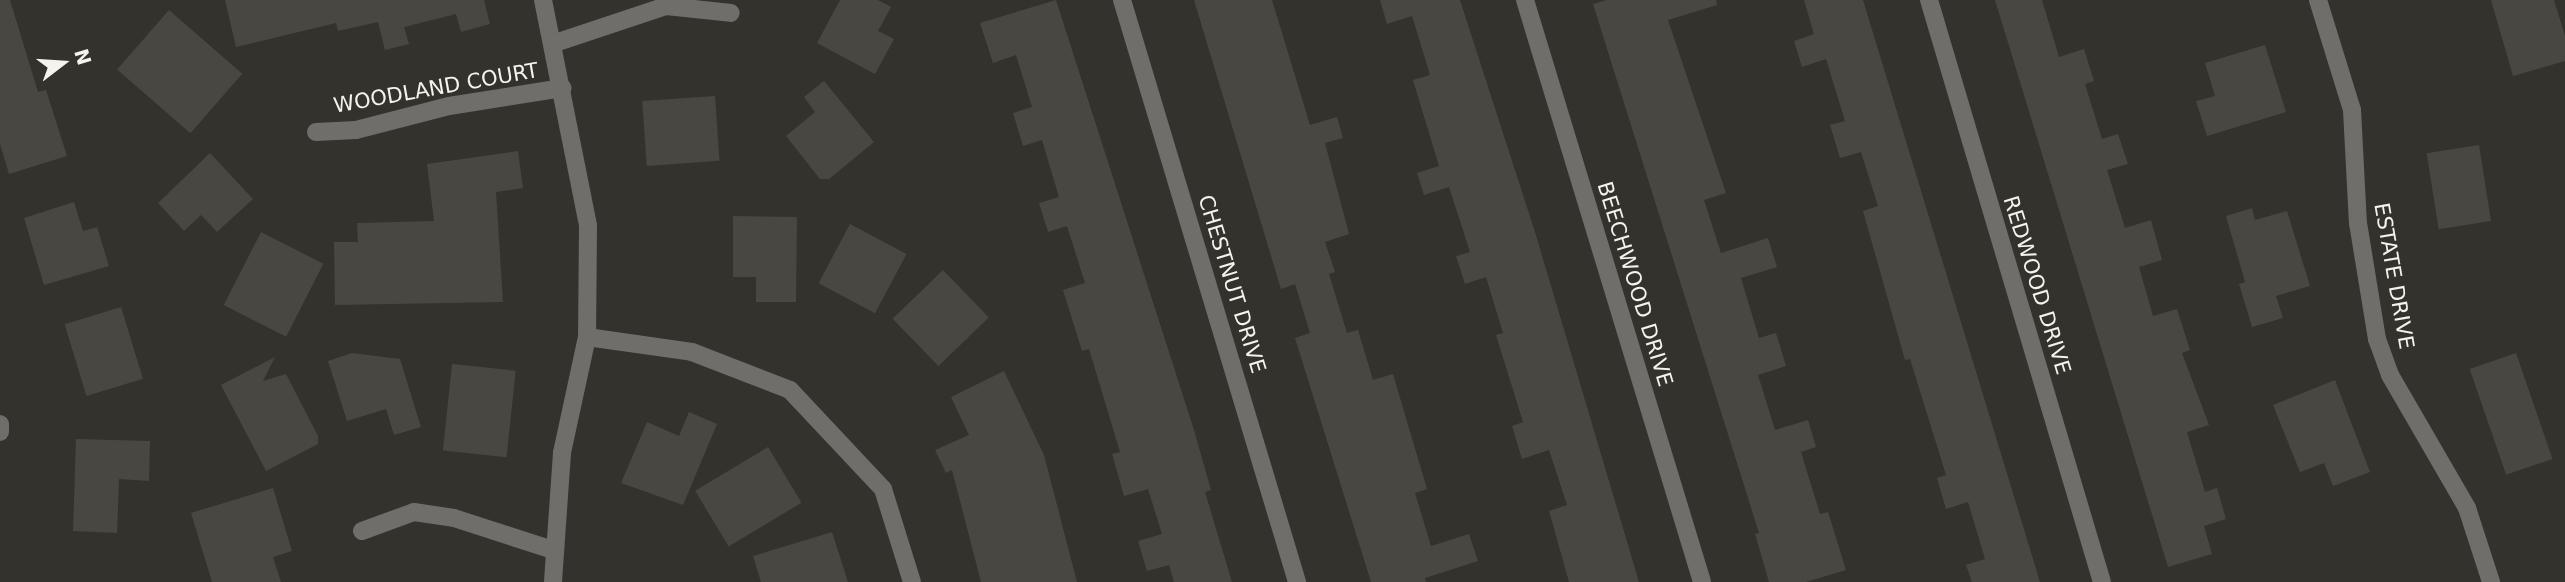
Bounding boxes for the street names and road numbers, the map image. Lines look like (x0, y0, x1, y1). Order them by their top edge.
street label: WOODLAND COURT (332, 58, 540, 118)
street label: BEECHWOOD DRIVE (1592, 179, 1678, 389)
street label: CHESTNUT DRIVE (1193, 192, 1271, 376)
street label: REDWOOD DRIVE (1998, 193, 2076, 377)
street label: ESTATE DRIVE (2369, 201, 2419, 351)

